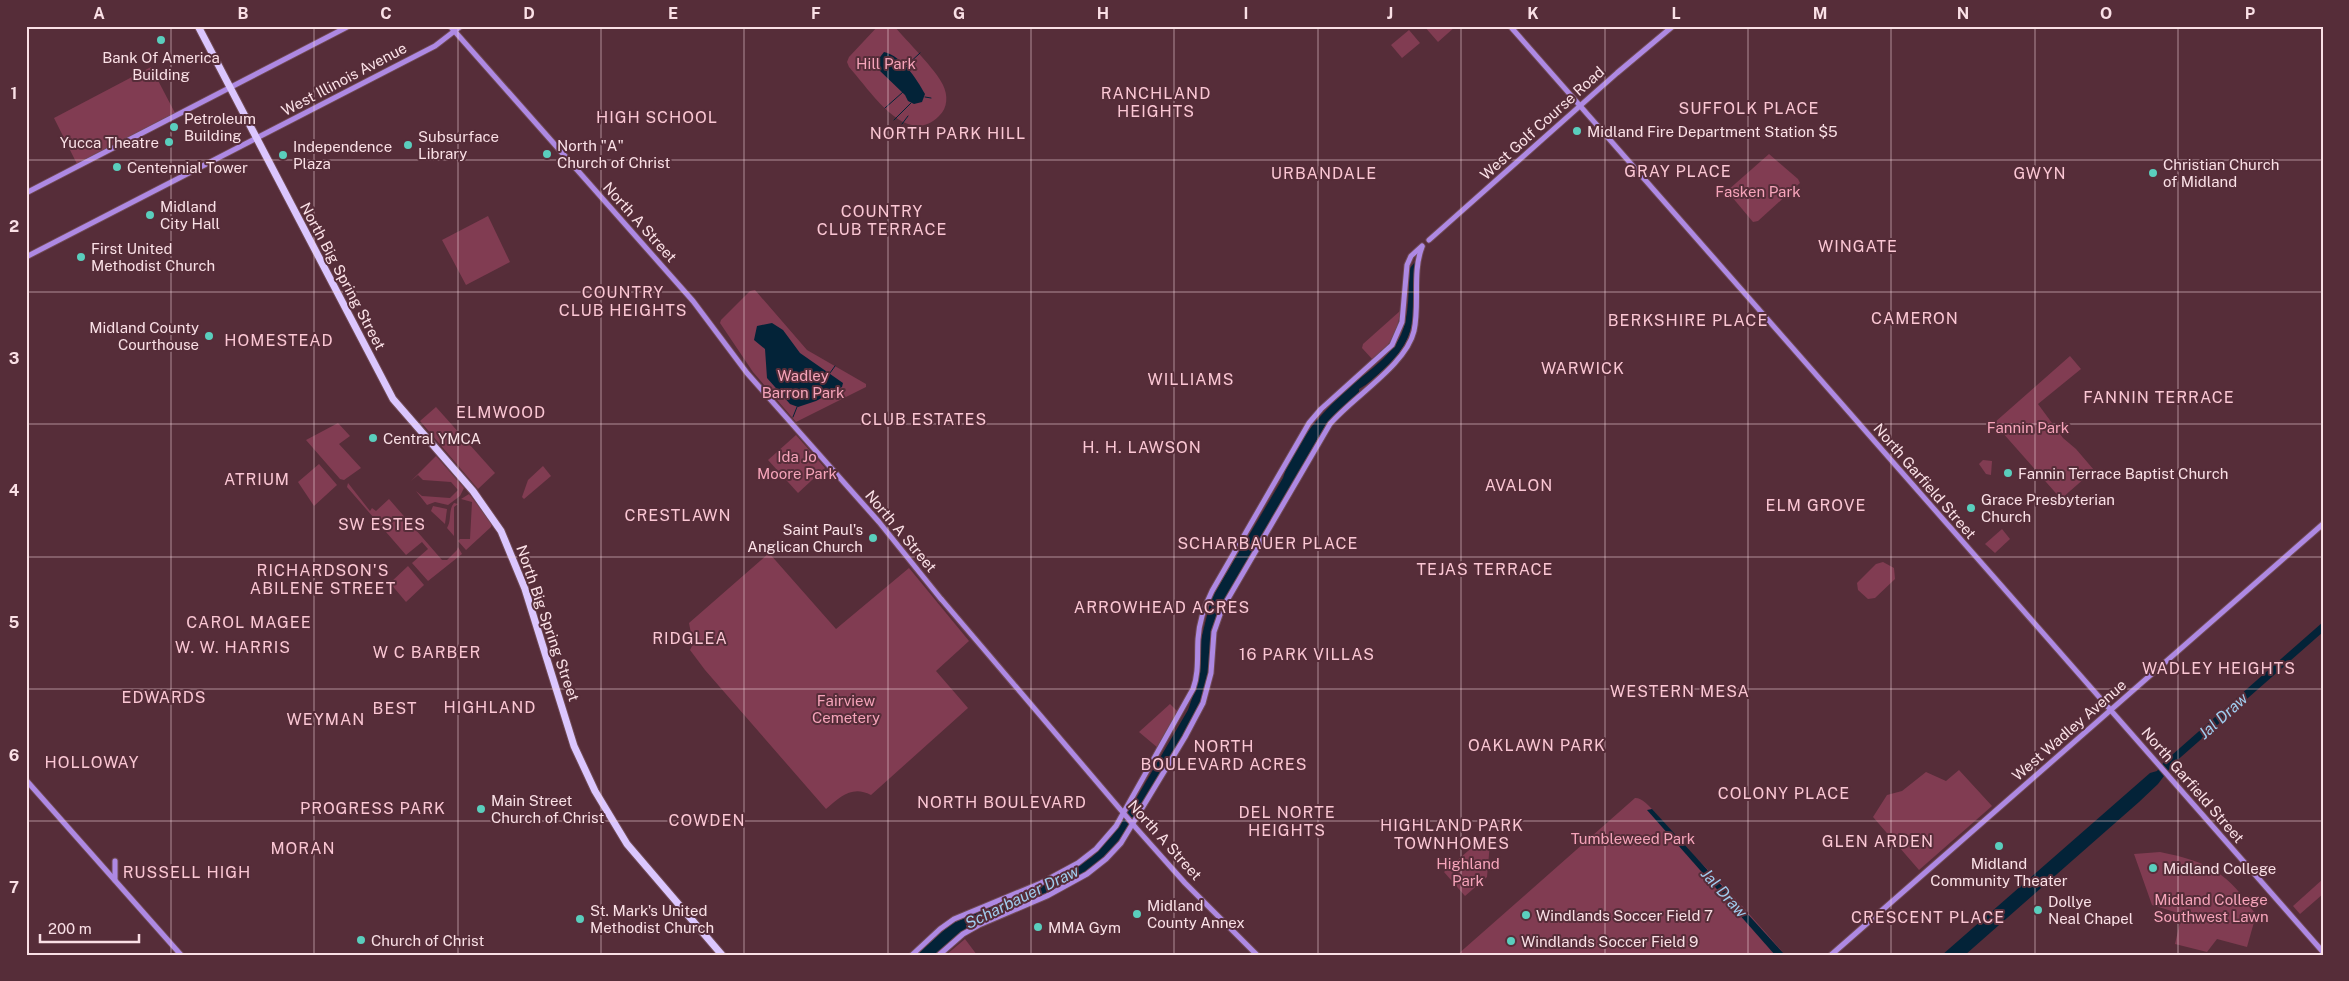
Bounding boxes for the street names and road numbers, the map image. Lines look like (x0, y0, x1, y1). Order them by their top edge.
street label: West Illinois Avenue (278, 39, 410, 119)
street label: West Golf Course Road (1477, 63, 1607, 183)
street label: North A Street (600, 179, 680, 266)
street label: North Big Spring Street (297, 199, 389, 353)
street label: North Garfield Street (1870, 420, 1980, 542)
street label: North A Street (862, 487, 940, 575)
street label: North Big Spring Street (513, 543, 583, 704)
street label: West Wadley Avenue (2009, 676, 2129, 784)
street label: North Garfield Street (2138, 724, 2248, 846)
street label: North A Street (1125, 797, 1205, 884)

